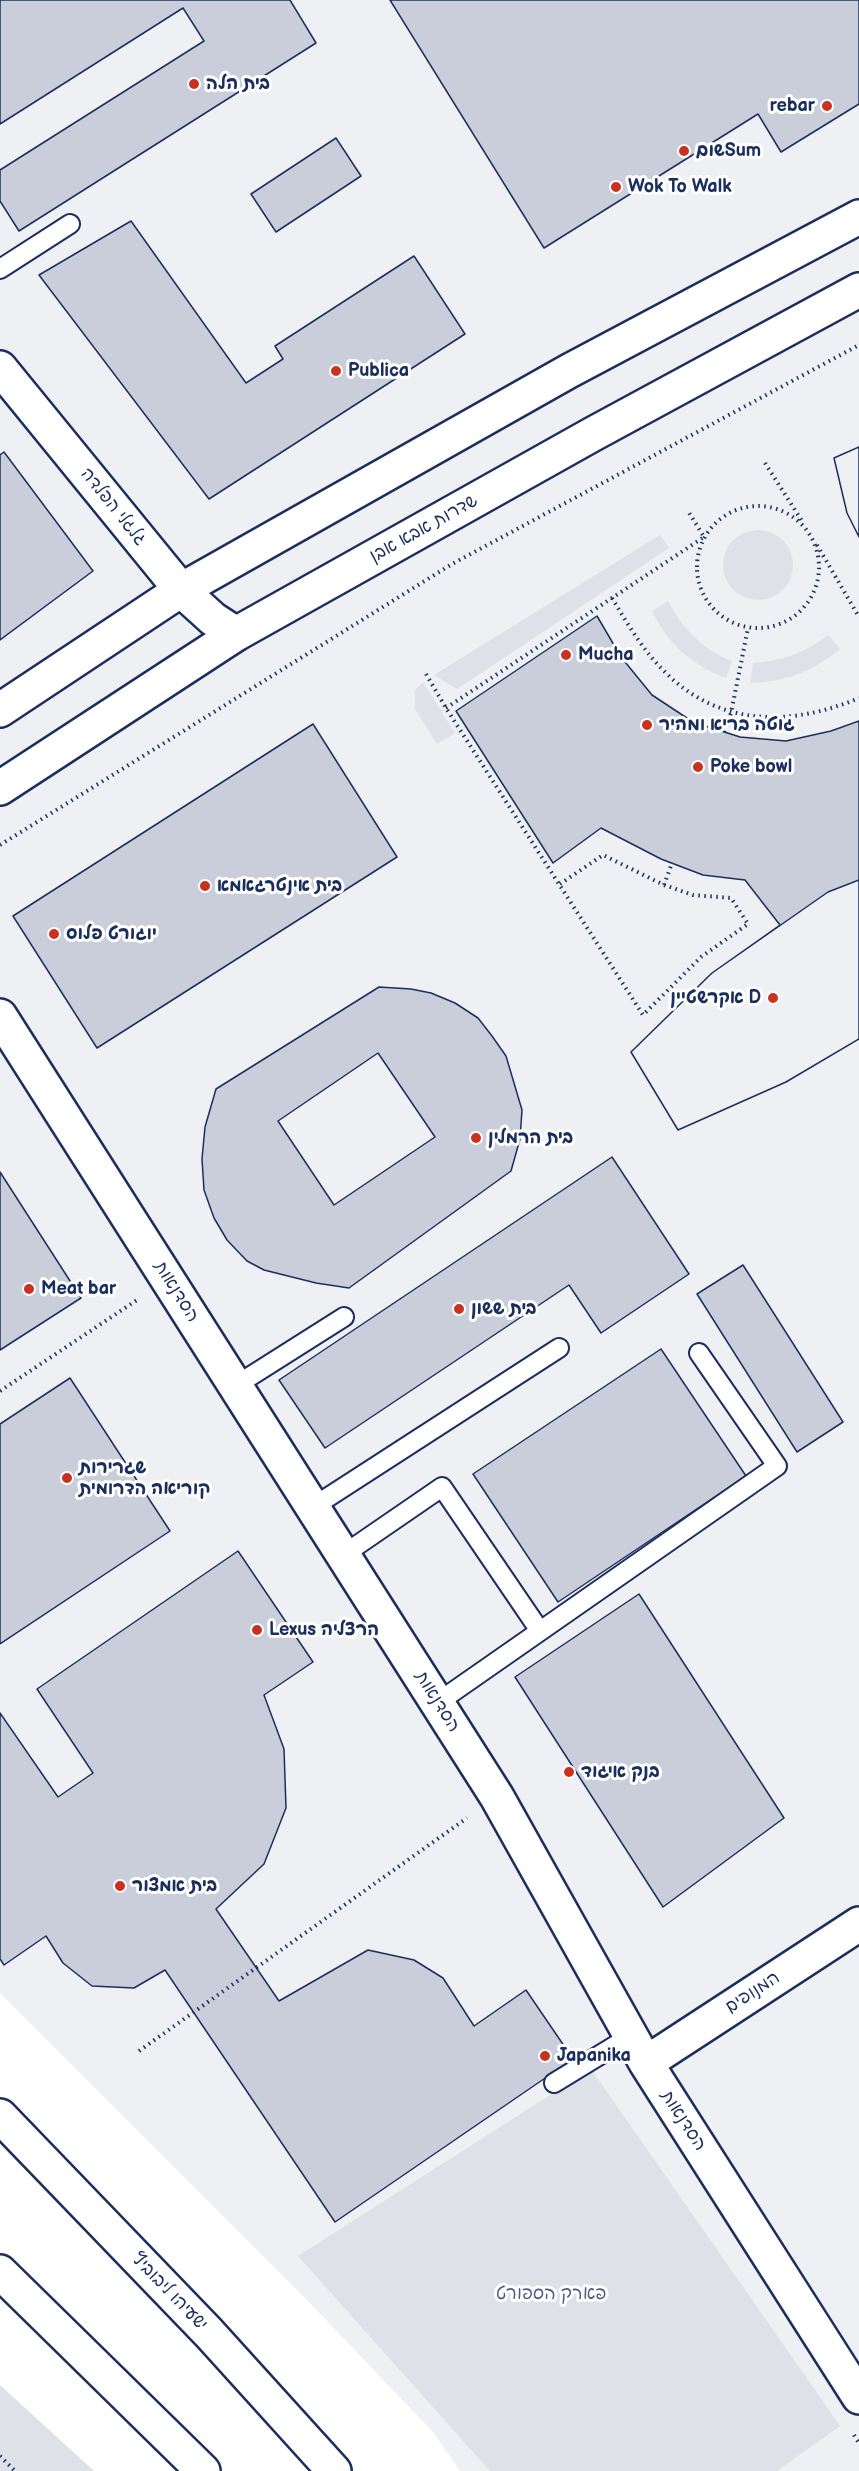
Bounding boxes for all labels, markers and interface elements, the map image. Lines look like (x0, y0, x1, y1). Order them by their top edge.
place label: בית הלה (206, 73, 270, 95)
marker: בית הלה (187, 77, 201, 91)
place label: rebar (770, 95, 815, 117)
marker: rebar (820, 99, 834, 113)
place label: שוםSum (696, 140, 761, 162)
marker: שוםSum (677, 144, 691, 158)
place label: Wok To Walk (628, 176, 732, 198)
marker: Wok To Walk (609, 180, 623, 194)
place label: Publica (348, 360, 409, 382)
marker: Publica (329, 364, 343, 378)
street label: גלגלי הפלדה (75, 464, 151, 550)
street label: שדרות אבא אבן (366, 490, 482, 568)
place label: Mucha (578, 644, 634, 666)
marker: Mucha (559, 648, 573, 662)
place label: גוטה בריא ומהיר (659, 714, 795, 736)
marker: גוטה בריא ומהיר (640, 718, 654, 732)
place label: Poke bowl (710, 756, 792, 778)
marker: Poke bowl (691, 760, 705, 774)
place label: בית אינטרגאמא (217, 875, 342, 897)
marker: בית אינטרגאמא (198, 879, 212, 893)
place label: יוגורט פלוס (66, 923, 157, 945)
marker: יוגורט פלוס (47, 927, 61, 941)
place label: אקרשטיין D (670, 987, 761, 1009)
marker: אקרשטיין D (766, 991, 780, 1005)
place label: בית הרמלין (488, 1127, 573, 1149)
marker: בית הרמלין (469, 1131, 483, 1145)
street label: הסדנאות (149, 1257, 203, 1327)
place label: Meat bar (41, 1278, 116, 1300)
marker: Meat bar (22, 1282, 36, 1296)
place label: בית ששון (471, 1298, 537, 1320)
marker: בית ששון (452, 1302, 466, 1316)
place label: שגרירות קוריאה הדרומית (79, 1457, 210, 1500)
marker: שגרירות קוריאה הדרומית (60, 1471, 74, 1485)
place label: Lexus הרצליה (269, 1619, 379, 1641)
marker: Lexus הרצליה (250, 1623, 264, 1637)
street label: הסדנאות (410, 1667, 464, 1737)
place label: בנק איגוד (581, 1761, 660, 1783)
marker: בנק איגוד (562, 1765, 576, 1779)
place label: בית אמצור (132, 1875, 217, 1897)
marker: בית אמצור (113, 1879, 127, 1893)
street label: המנופים (722, 1967, 784, 2019)
place label: Japanika (557, 2045, 631, 2067)
marker: Japanika (538, 2049, 552, 2063)
street label: הסדנאות (655, 2087, 711, 2155)
street label: ישעיהו ליבוביץ (127, 2249, 211, 2335)
park label: פארק הספורט (496, 2283, 606, 2305)

